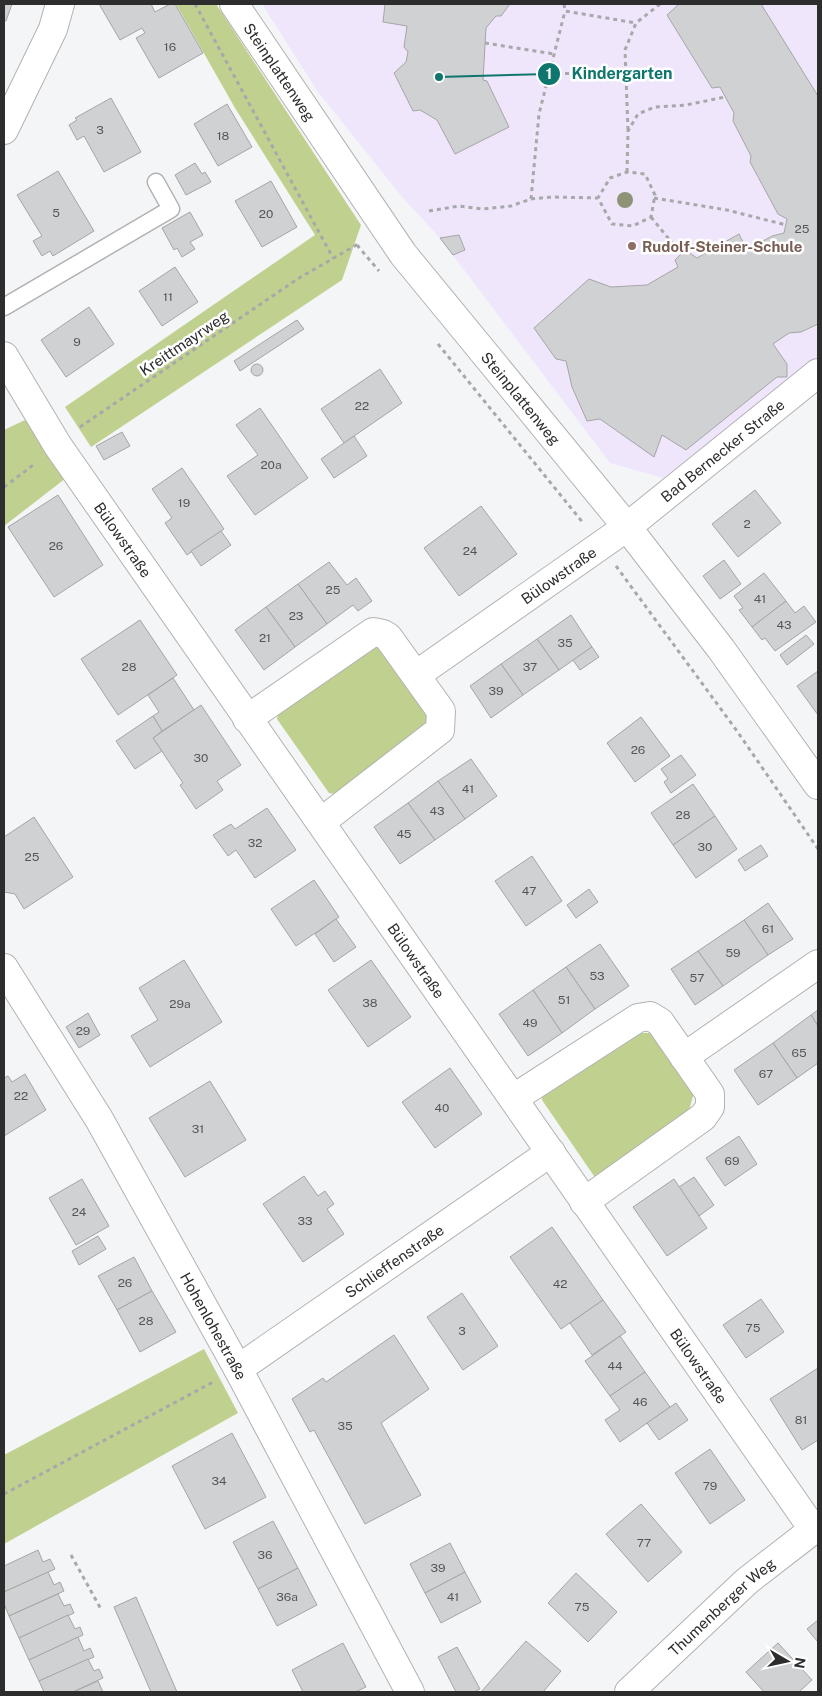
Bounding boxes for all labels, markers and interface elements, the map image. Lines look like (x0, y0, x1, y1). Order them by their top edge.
street label: Steinplattenweg (241, 20, 319, 124)
house number: 16 (164, 40, 176, 54)
callout: Kindergarten (536, 58, 683, 89)
text: Kindergarten (571, 64, 673, 83)
text: 1 (546, 65, 552, 82)
house number: 3 (96, 123, 104, 137)
house number: 18 (217, 129, 230, 143)
house number: 5 (52, 206, 60, 220)
house number: 20 (259, 207, 273, 221)
house number: 25 (795, 222, 810, 236)
place label: Rudolf-Steiner-Schule (642, 238, 802, 255)
marker: Rudolf-Steiner-Schule (626, 240, 638, 252)
house number: 11 (163, 290, 173, 304)
street label: Kreittmayrweg (136, 307, 232, 379)
house number: 9 (73, 335, 81, 349)
street label: Steinplattenweg (478, 348, 564, 448)
street label: Bad Bernecker Straße (657, 395, 787, 505)
house number: 22 (355, 399, 369, 413)
house number: 20a (260, 458, 282, 472)
house number: 19 (178, 496, 190, 510)
street label: Bülowstraße (91, 499, 155, 580)
house number: 2 (743, 517, 751, 531)
house number: 26 (49, 539, 63, 553)
street label: Bülowstraße (518, 543, 599, 607)
house number: 24 (463, 544, 478, 558)
house number: 25 (326, 583, 341, 597)
house number: 41 (754, 592, 766, 606)
house number: 23 (289, 609, 303, 623)
house number: 43 (776, 618, 792, 632)
house number: 21 (259, 631, 271, 645)
house number: 35 (557, 636, 573, 650)
house number: 28 (122, 660, 137, 674)
house number: 37 (523, 660, 537, 674)
house number: 39 (489, 684, 503, 698)
house number: 26 (631, 743, 645, 757)
house number: 30 (194, 751, 208, 765)
house number: 41 (462, 782, 474, 796)
house number: 43 (429, 804, 445, 818)
house number: 28 (676, 808, 691, 822)
house number: 45 (396, 827, 412, 841)
house number: 32 (248, 836, 262, 850)
house number: 30 (698, 840, 712, 854)
house number: 25 (25, 850, 40, 864)
house number: 47 (522, 884, 536, 898)
street label: Bülowstraße (385, 920, 449, 1001)
house number: 61 (762, 922, 774, 936)
house number: 59 (725, 946, 741, 960)
house number: 53 (589, 969, 605, 983)
house number: 57 (690, 971, 704, 985)
house number: 51 (558, 993, 570, 1007)
house number: 38 (362, 996, 378, 1010)
house number: 29a (169, 997, 191, 1011)
house number: 49 (522, 1016, 538, 1030)
house number: 29 (76, 1024, 90, 1038)
house number: 65 (791, 1046, 807, 1060)
house number: 67 (759, 1067, 773, 1081)
house number: 22 (14, 1089, 28, 1103)
house number: 40 (435, 1101, 449, 1115)
house number: 31 (192, 1122, 204, 1136)
house number: 69 (725, 1154, 739, 1168)
house number: 24 (72, 1205, 87, 1219)
house number: 33 (297, 1214, 313, 1228)
street label: Schlieffenstraße (342, 1221, 447, 1301)
street label: Hohenlohestraße (177, 1269, 250, 1382)
house number: 26 (118, 1276, 132, 1290)
house number: 42 (553, 1277, 567, 1291)
house number: 28 (139, 1314, 154, 1328)
house number: 75 (746, 1321, 761, 1335)
house number: 3 (458, 1324, 466, 1338)
street label: Bülowstraße (667, 1325, 731, 1406)
house number: 44 (607, 1359, 623, 1373)
house number: 46 (632, 1395, 648, 1409)
house number: 81 (795, 1413, 807, 1427)
house number: 35 (337, 1419, 353, 1433)
house number: 34 (211, 1474, 227, 1488)
house number: 79 (703, 1479, 717, 1493)
house number: 77 (637, 1536, 651, 1550)
house number: 36 (258, 1548, 272, 1562)
street label: Thumenberger Weg (665, 1554, 778, 1659)
house number: 39 (431, 1561, 445, 1575)
house number: 36a (276, 1590, 298, 1604)
house number: 41 (447, 1590, 459, 1604)
house number: 75 (575, 1600, 590, 1614)
north arrow (762, 1636, 812, 1686)
text: N (791, 1656, 809, 1670)

